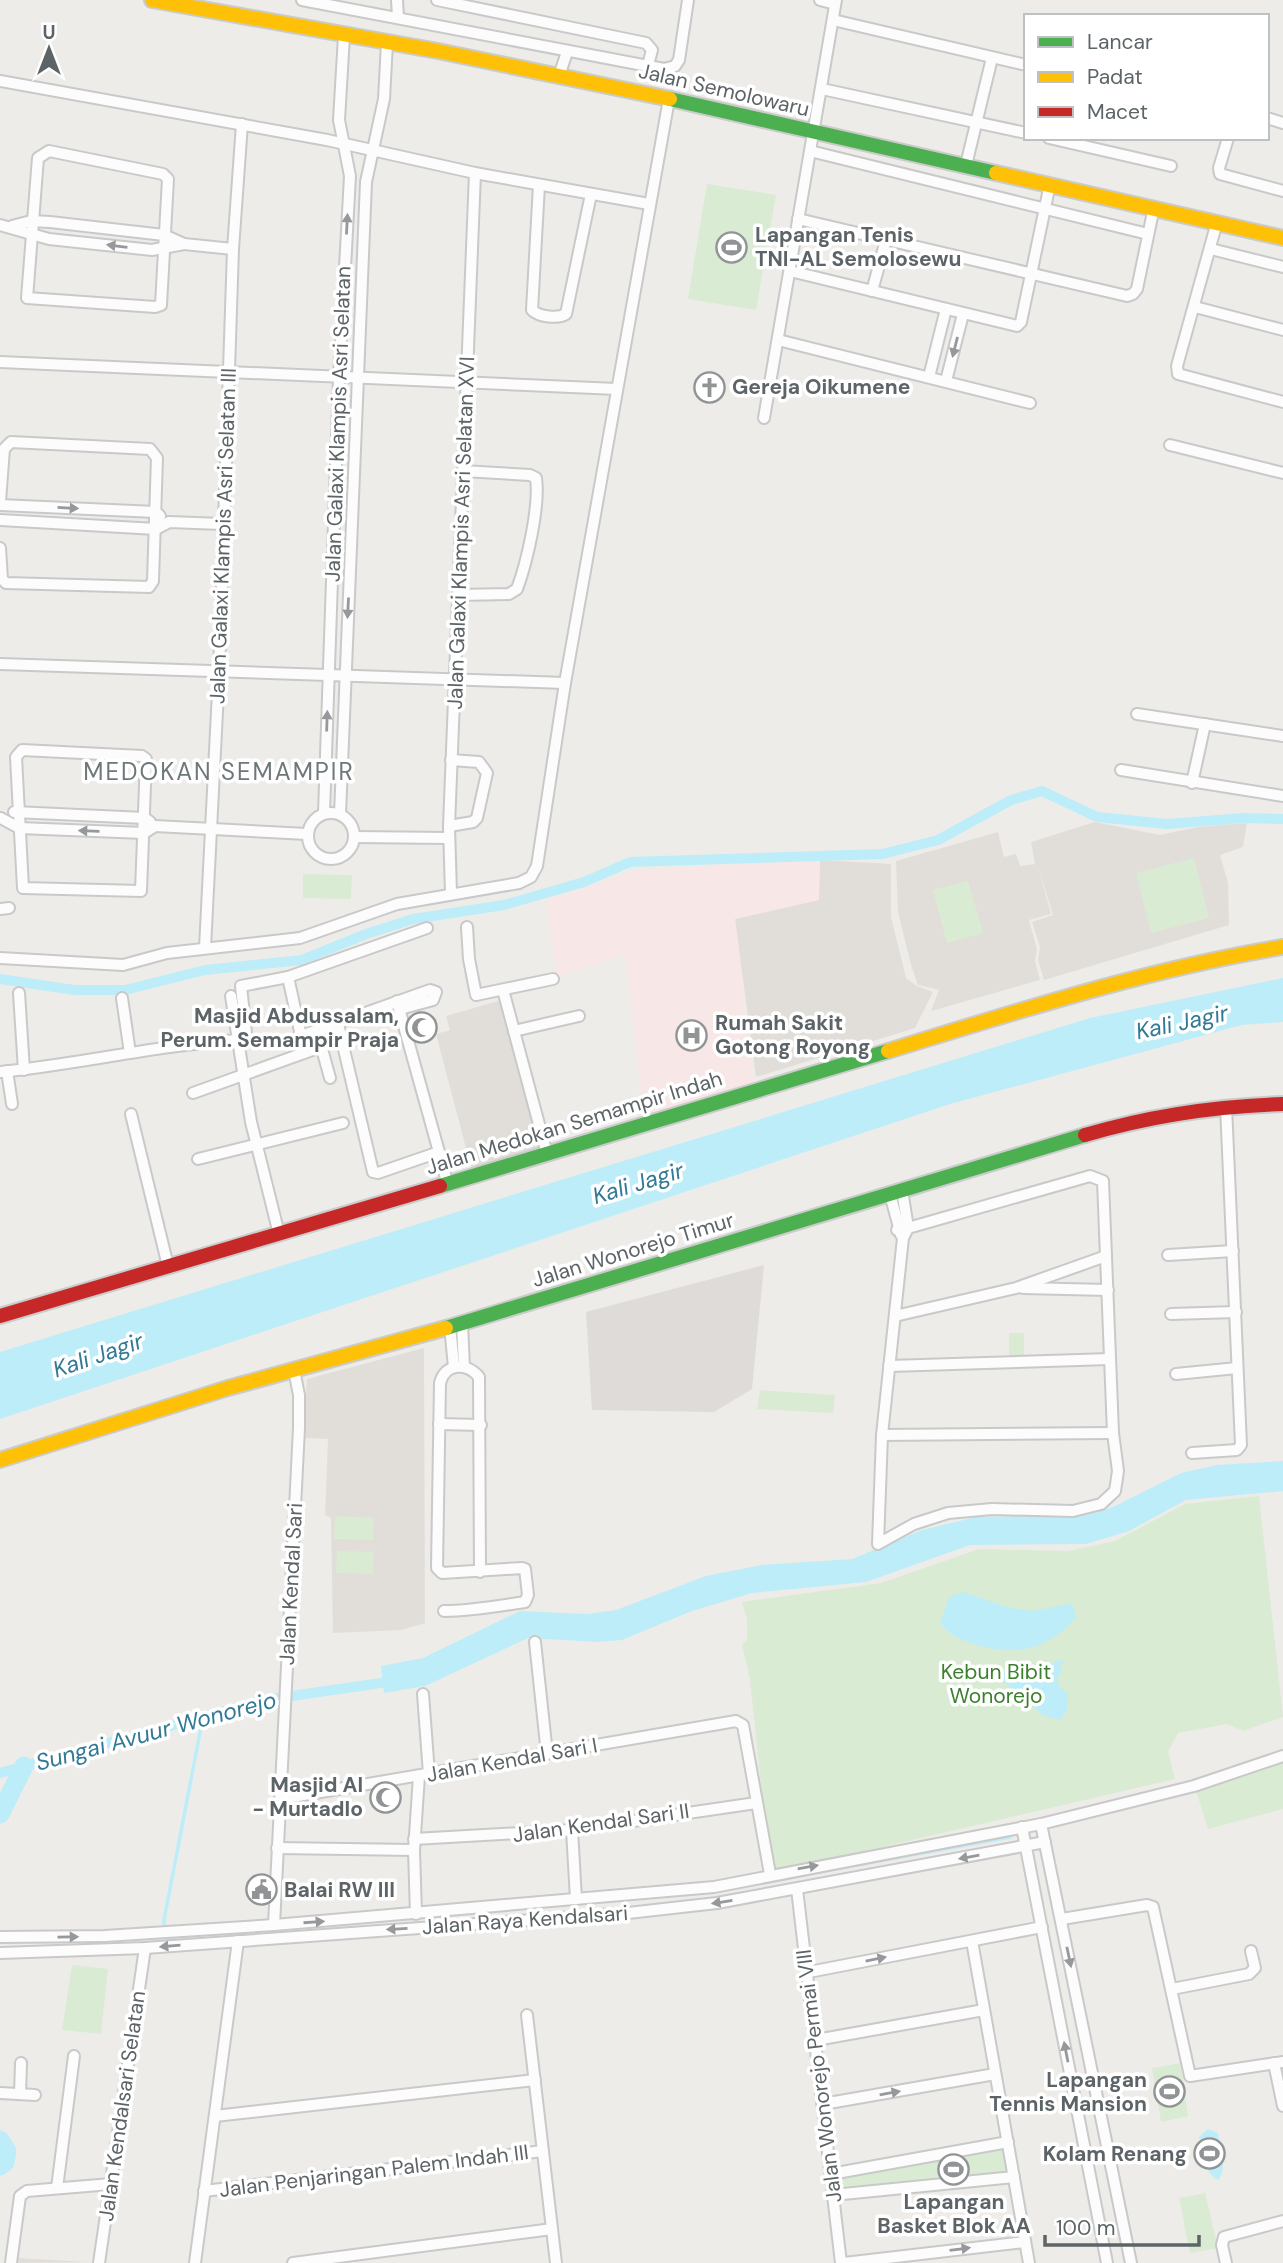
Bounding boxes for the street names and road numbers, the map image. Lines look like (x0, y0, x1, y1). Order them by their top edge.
street label: Jalan Semolowaru (636, 57, 812, 123)
street label: Jalan Galaxi Klampis Asri Selatan (318, 266, 358, 582)
street label: Jalan Galaxi Klampis Asri Selatan XVI (441, 356, 481, 710)
street label: Jalan Galaxi Klampis Asri Selatan III (203, 367, 243, 705)
street label: Jalan Medokan Semampir Indah (422, 1064, 726, 1182)
street label: Jalan Wonorejo Timur (529, 1206, 738, 1294)
street label: Jalan Kendal Sari (273, 1502, 309, 1666)
street label: Jalan Kendal Sari I (424, 1731, 600, 1789)
street label: Jalan Kendal Sari II (511, 1797, 691, 1849)
street label: Jalan Raya Kendalsari (421, 1899, 629, 1941)
street label: Jalan Wonorejo Permai VIII (790, 1948, 848, 2204)
street label: Jalan Kendalsari Selatan (92, 1989, 152, 2223)
street label: Jalan Penjaringan Palem Indah III (218, 2138, 530, 2204)

